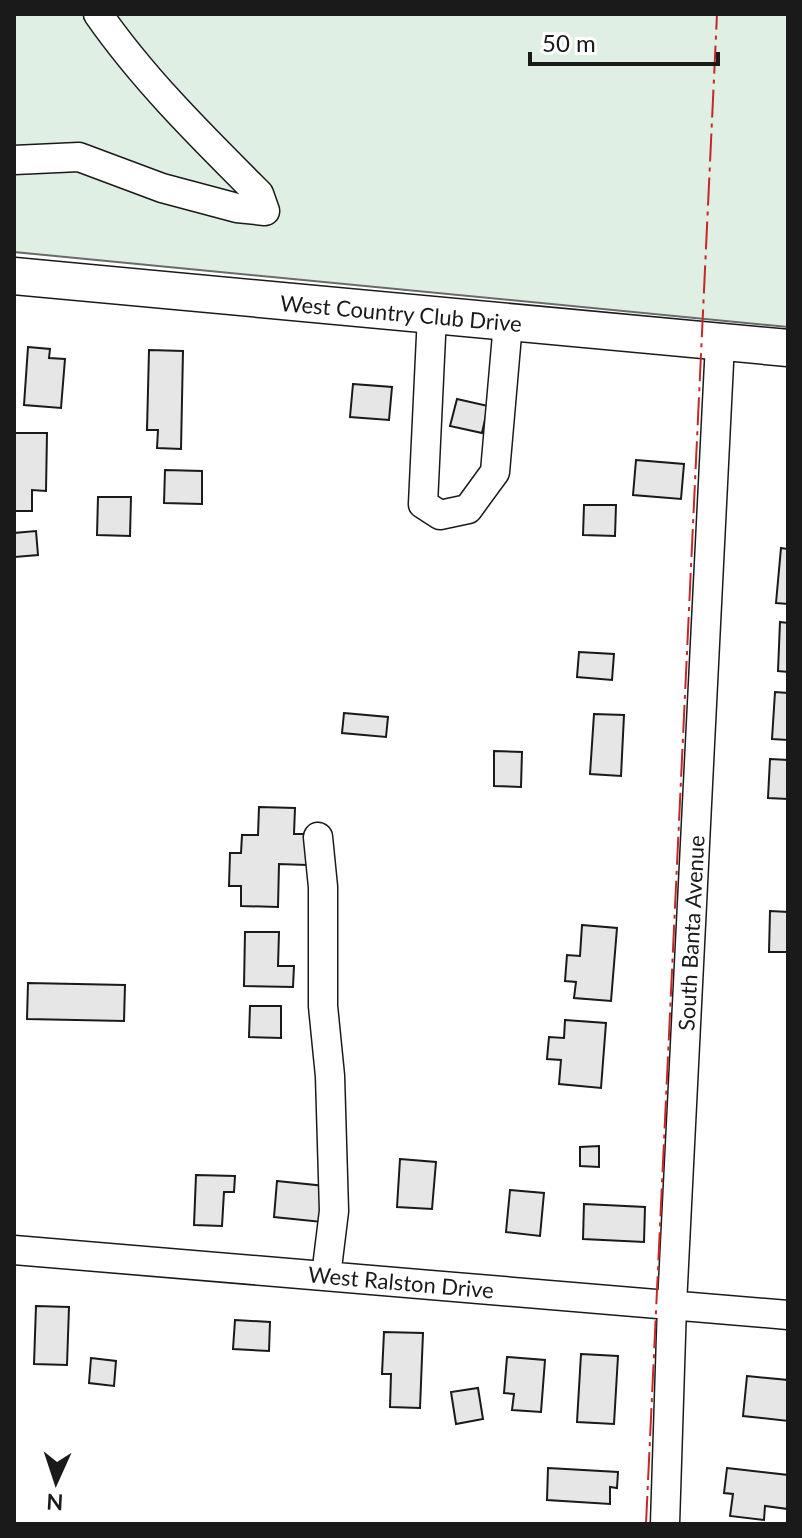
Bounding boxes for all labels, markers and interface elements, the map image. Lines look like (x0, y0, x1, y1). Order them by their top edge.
scale bar (530, 16, 718, 66)
text: 50 m (542, 28, 596, 57)
street label: West Country Club Drive (279, 289, 523, 337)
street label: South Banta Avenue (672, 834, 710, 1032)
street label: West Ralston Drive (307, 1260, 495, 1304)
north arrow (16, 1442, 96, 1522)
text: N (46, 1489, 64, 1516)

